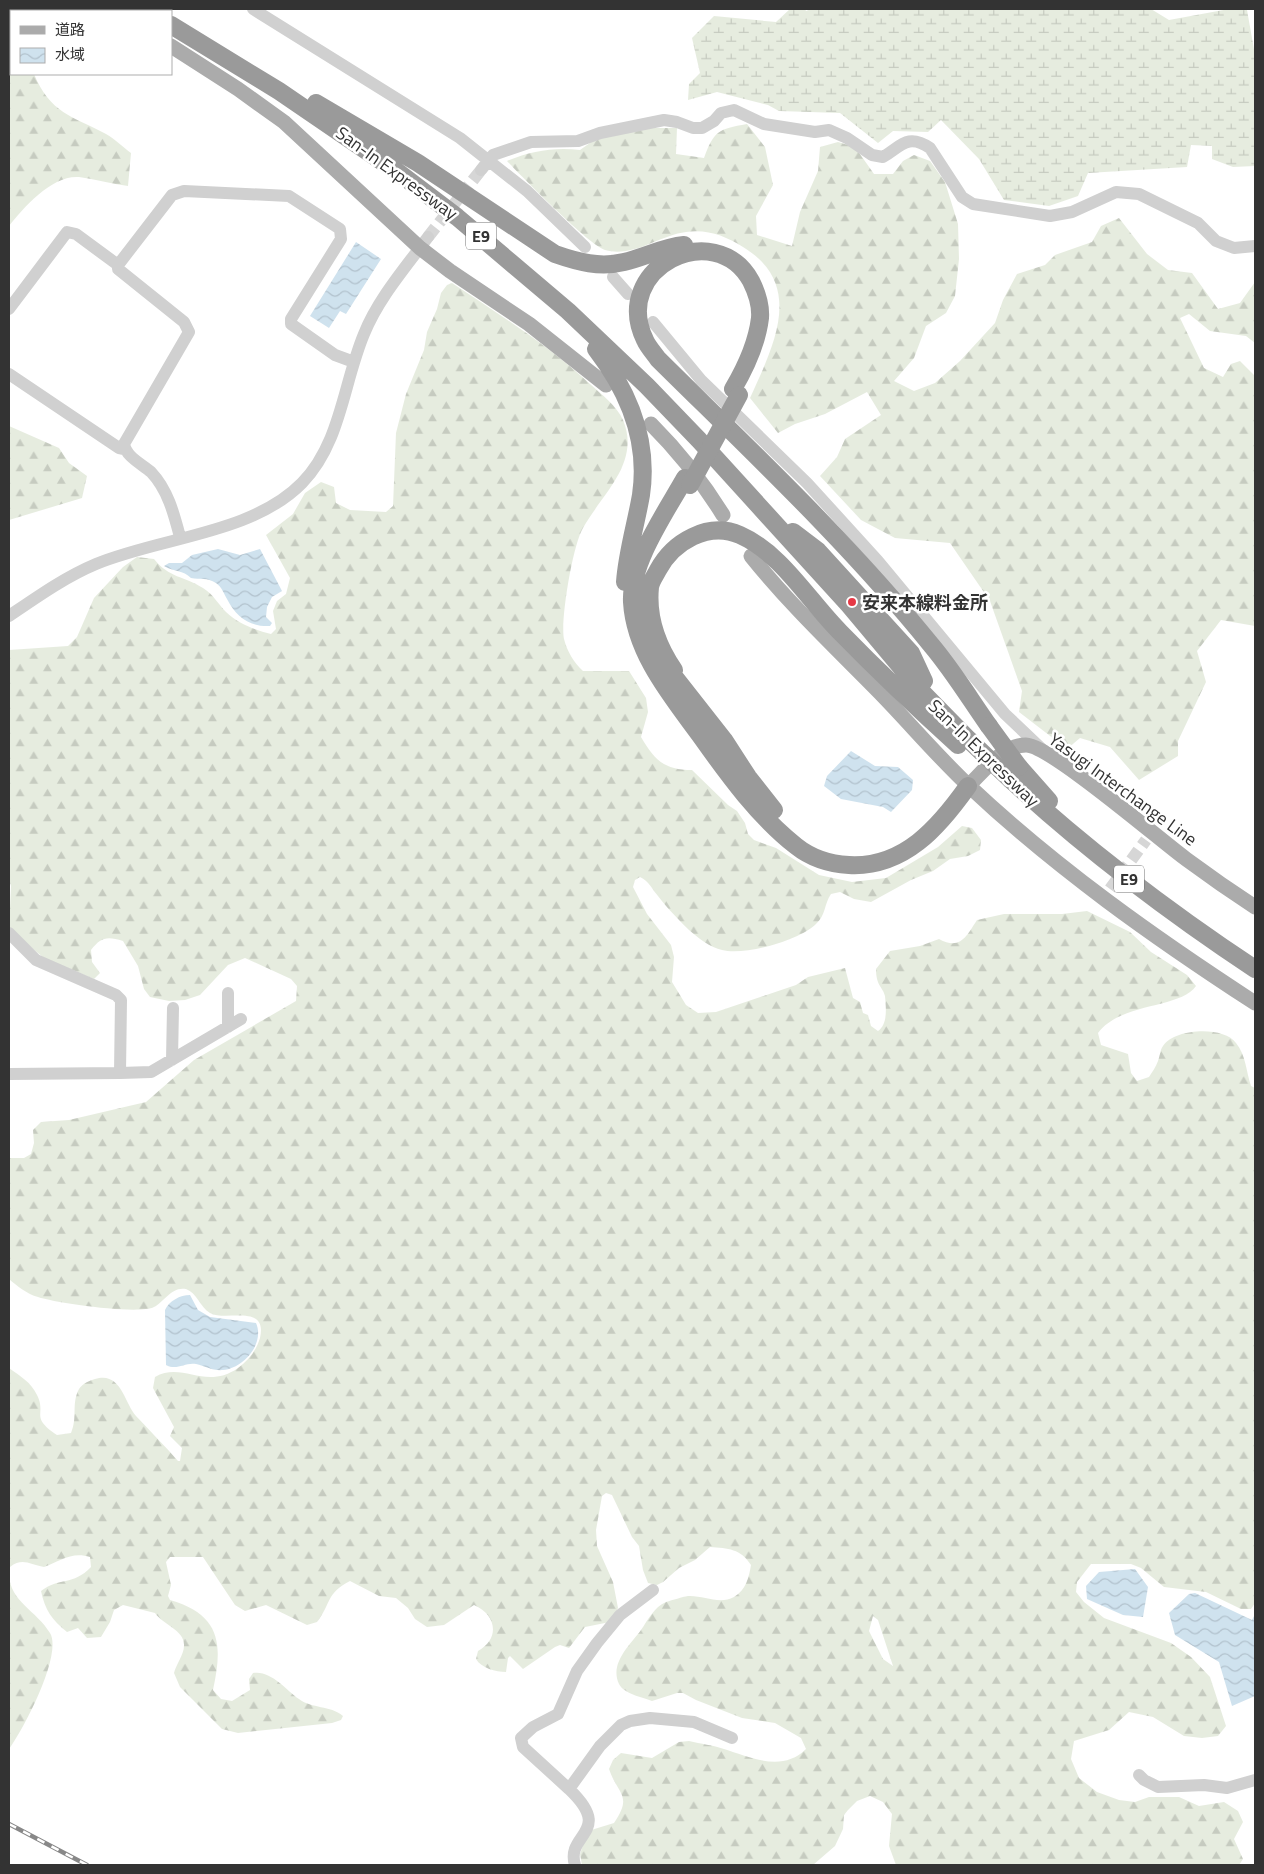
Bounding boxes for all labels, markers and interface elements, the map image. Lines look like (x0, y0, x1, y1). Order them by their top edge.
legend (10, 10, 172, 75)
text: 道路 (55, 18, 85, 41)
text: 水域 (55, 43, 85, 66)
street label: San-In Expressway (330, 119, 464, 227)
road number: E9 (466, 222, 496, 250)
place label: 安来本線料金所 (862, 589, 988, 616)
marker: 安来本線料金所 (846, 596, 858, 608)
street label: San-In Expressway (922, 693, 1046, 813)
street label: Yasugi Interchange Line (1043, 726, 1203, 852)
road number: E9 (1114, 866, 1144, 892)

